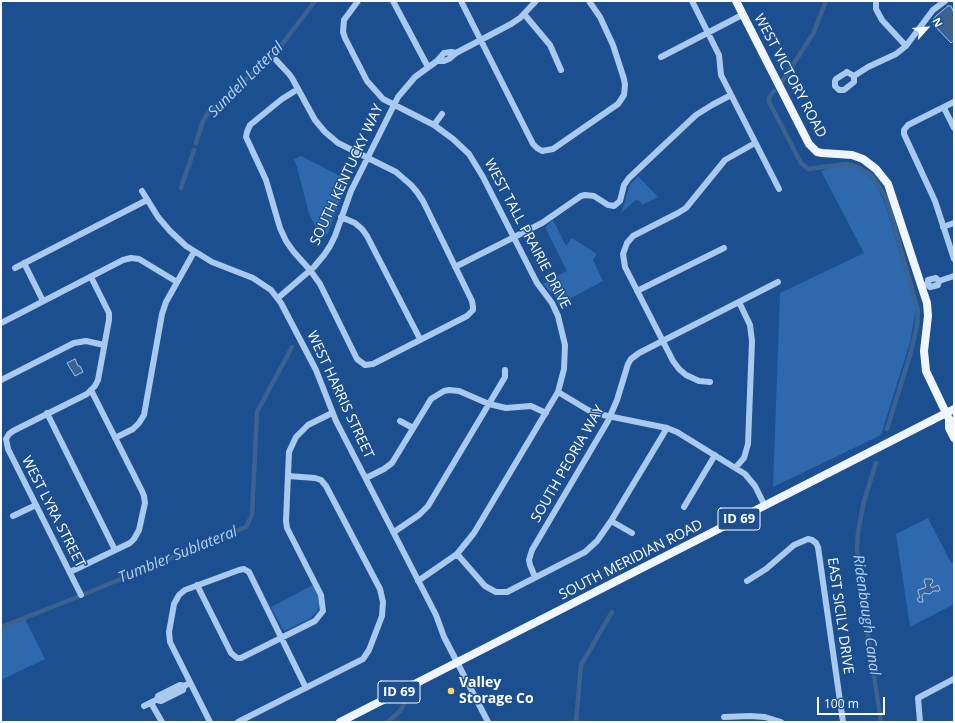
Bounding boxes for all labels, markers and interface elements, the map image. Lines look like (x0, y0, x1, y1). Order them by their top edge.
north arrow (907, 8, 947, 48)
street label: WEST VICTORY ROAD (750, 11, 830, 141)
text: N (929, 15, 947, 30)
water label: Sundell Lateral (205, 39, 287, 121)
street label: SOUTH KENTUCKY WAY (307, 102, 387, 248)
street label: WEST TALL PRAIRIE DRIVE (480, 156, 574, 312)
street label: WEST HARRIS STREET (303, 329, 377, 461)
street label: SOUTH PEORIA WAY (528, 403, 608, 525)
street label: WEST LYRA STREET (18, 453, 88, 571)
road number: ID 69 (718, 508, 760, 530)
street label: SOUTH MERIDIAN ROAD (556, 516, 706, 604)
water label: Tumbler Sublateral (116, 523, 240, 587)
water label: Ridenbaugh Canal (849, 554, 883, 676)
street label: EAST SICILY DRIVE (823, 557, 857, 675)
place label: Valley Storage Co (459, 675, 534, 708)
road number: ID 69 (378, 681, 420, 703)
marker: Valley Storage Co (446, 686, 456, 696)
scale bar (819, 689, 887, 715)
text: 100 m (824, 695, 859, 712)

